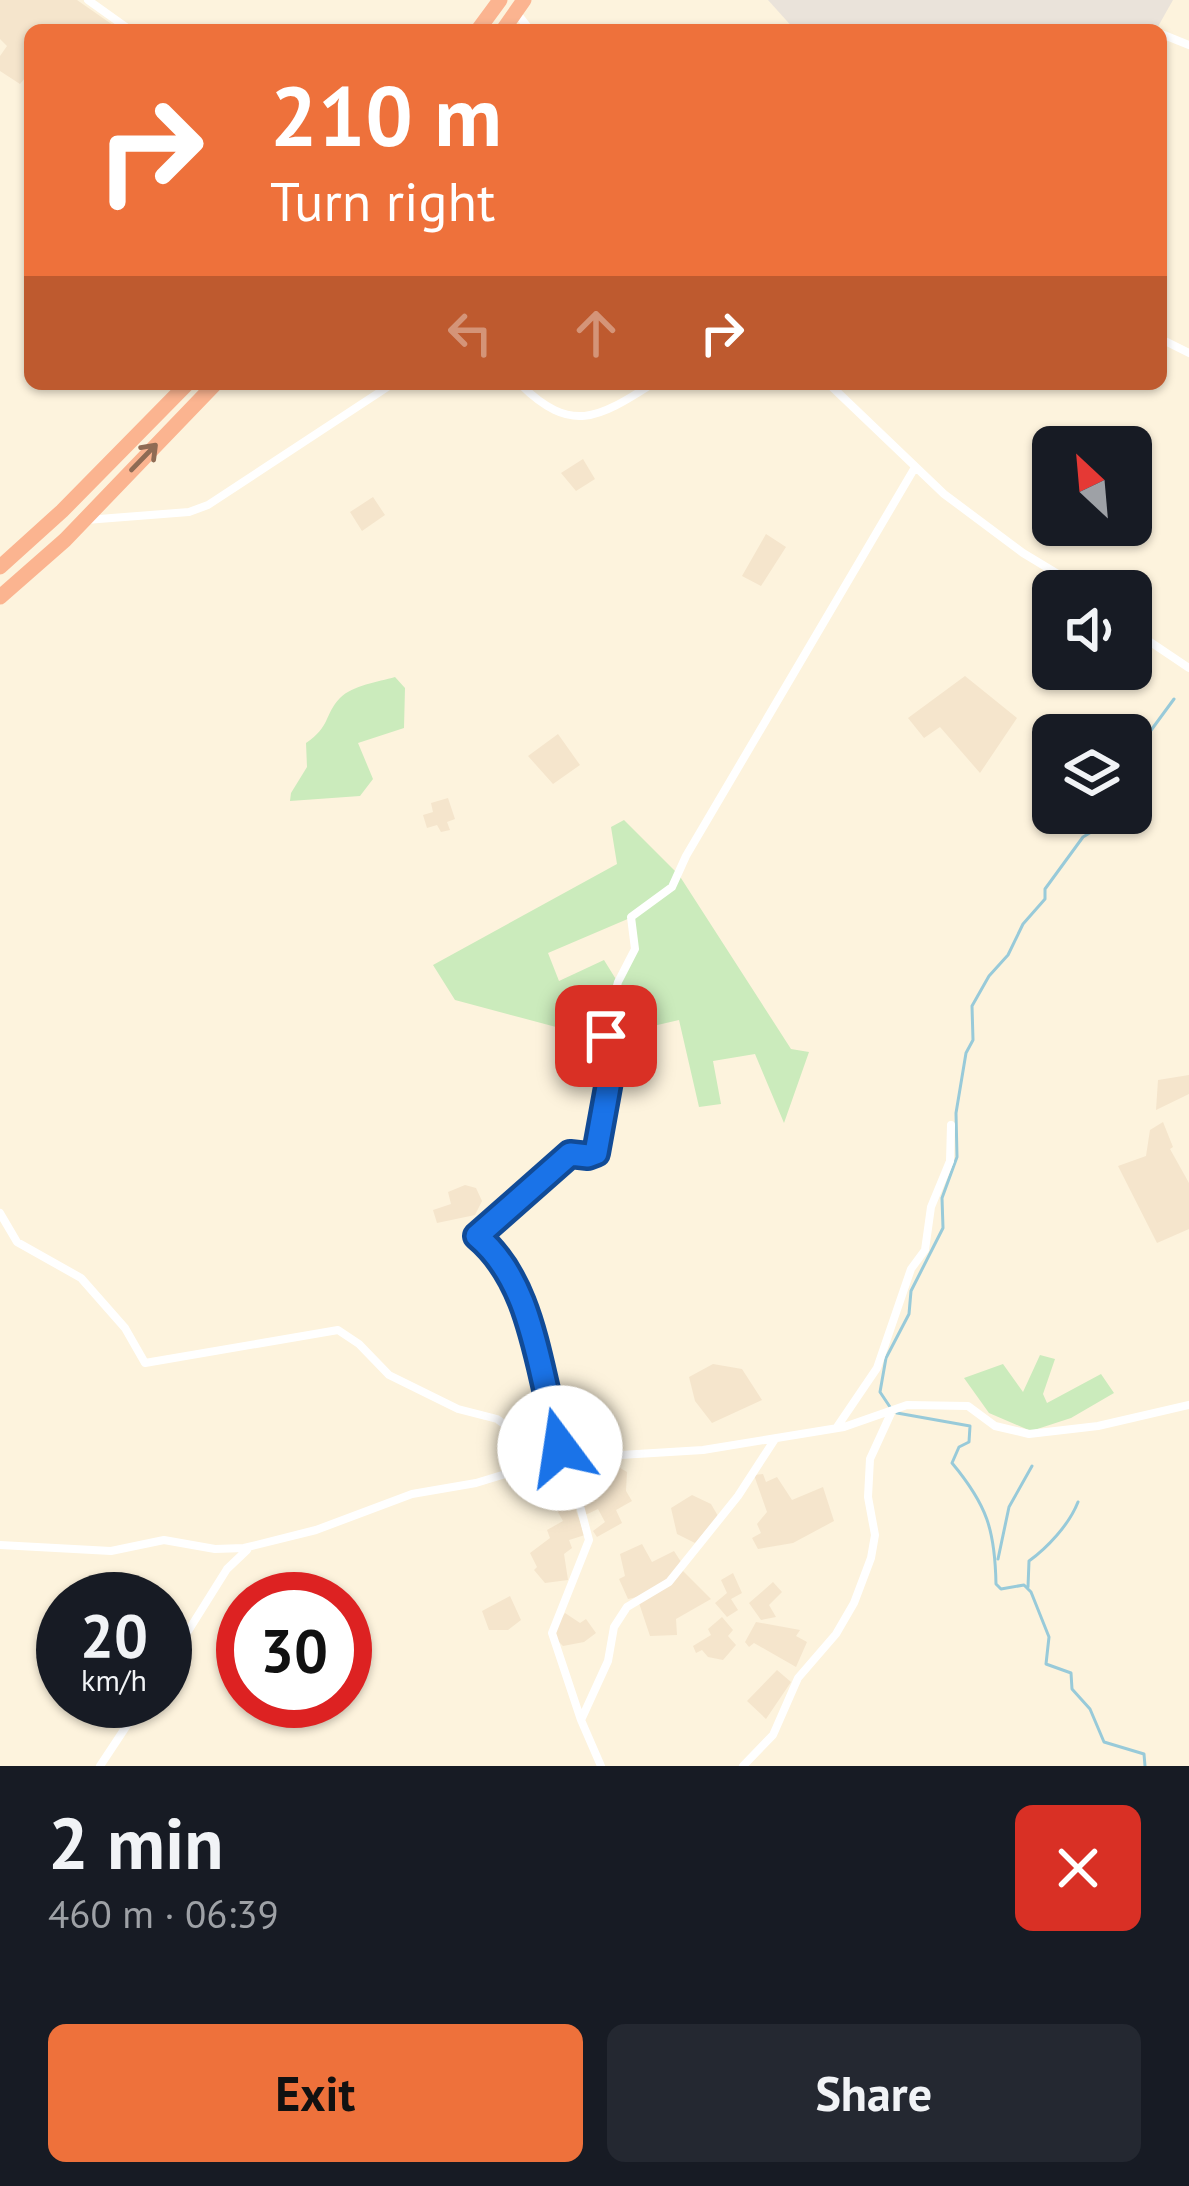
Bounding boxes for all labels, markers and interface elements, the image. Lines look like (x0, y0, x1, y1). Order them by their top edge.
text: 210 m (270, 60, 502, 169)
icon: right (72, 72, 228, 228)
text: Turn right (270, 166, 495, 236)
icon: left (437, 300, 503, 366)
icon: ahead (563, 300, 629, 366)
icon: right (689, 300, 755, 366)
north arrow (1032, 426, 1152, 546)
map controls (1032, 426, 1152, 834)
one-way arrow (130, 443, 158, 473)
button: sound (1032, 570, 1152, 690)
button: layers (1032, 714, 1152, 834)
pin (555, 985, 657, 1087)
icon: arrive (573, 1003, 639, 1069)
position arrow (497, 1385, 623, 1511)
speed limit sign: 30 (216, 1572, 372, 1728)
text: 20 (80, 1596, 148, 1674)
text: km/h (81, 1660, 147, 1699)
text: 2 min (48, 1796, 224, 1889)
button: close (1015, 1805, 1141, 1931)
text: 460 m · 06:39 (48, 1888, 279, 1939)
button: Exit (48, 2024, 583, 2162)
button: Share (607, 2024, 1141, 2162)

